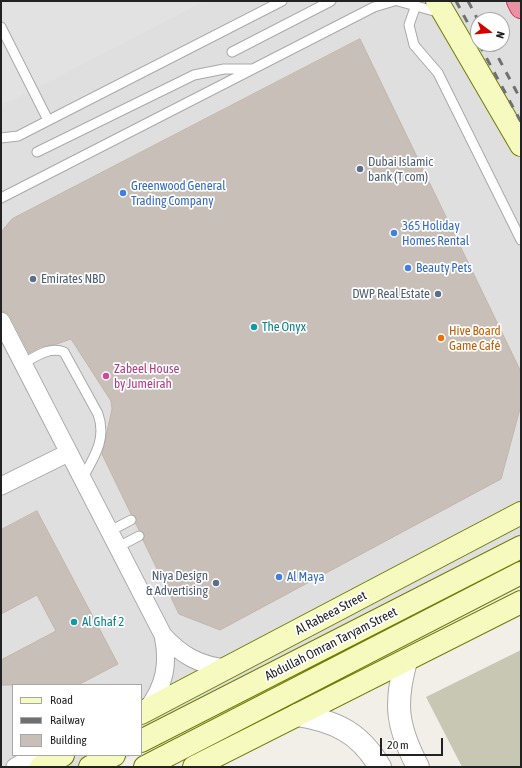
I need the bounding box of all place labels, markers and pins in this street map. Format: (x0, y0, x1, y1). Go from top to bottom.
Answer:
place label: Dubai Islamic bank (T com) (368, 154, 433, 185)
marker: Dubai Islamic bank (T com) (355, 164, 365, 174)
place label: Greenwood General Trading Company (131, 178, 226, 209)
marker: Greenwood General Trading Company (118, 188, 128, 198)
place label: 365 Holiday Homes Rental (402, 218, 469, 249)
marker: 365 Holiday Homes Rental (389, 228, 399, 238)
place label: Beauty Pets (416, 260, 472, 276)
marker: Beauty Pets (403, 263, 413, 273)
place label: Emirates NBD (41, 271, 106, 287)
marker: Emirates NBD (28, 274, 38, 284)
place label: DWP Real Estate (352, 286, 430, 302)
marker: DWP Real Estate (433, 289, 443, 299)
place label: The Onyx (262, 319, 306, 335)
marker: The Onyx (249, 322, 259, 332)
place label: Hive Board Game Café (449, 323, 501, 354)
marker: Hive Board Game Café (436, 333, 446, 343)
place label: Zabeel House by Jumeirah (114, 361, 179, 392)
marker: Zabeel House by Jumeirah (101, 371, 111, 381)
place label: Niya Design & Advertising (146, 568, 208, 599)
place label: Al Maya (287, 569, 325, 585)
marker: Al Maya (274, 572, 284, 582)
marker: Niya Design & Advertising (211, 578, 221, 588)
place label: Al Ghaf 2 (82, 614, 124, 630)
marker: Al Ghaf 2 (69, 617, 79, 627)

